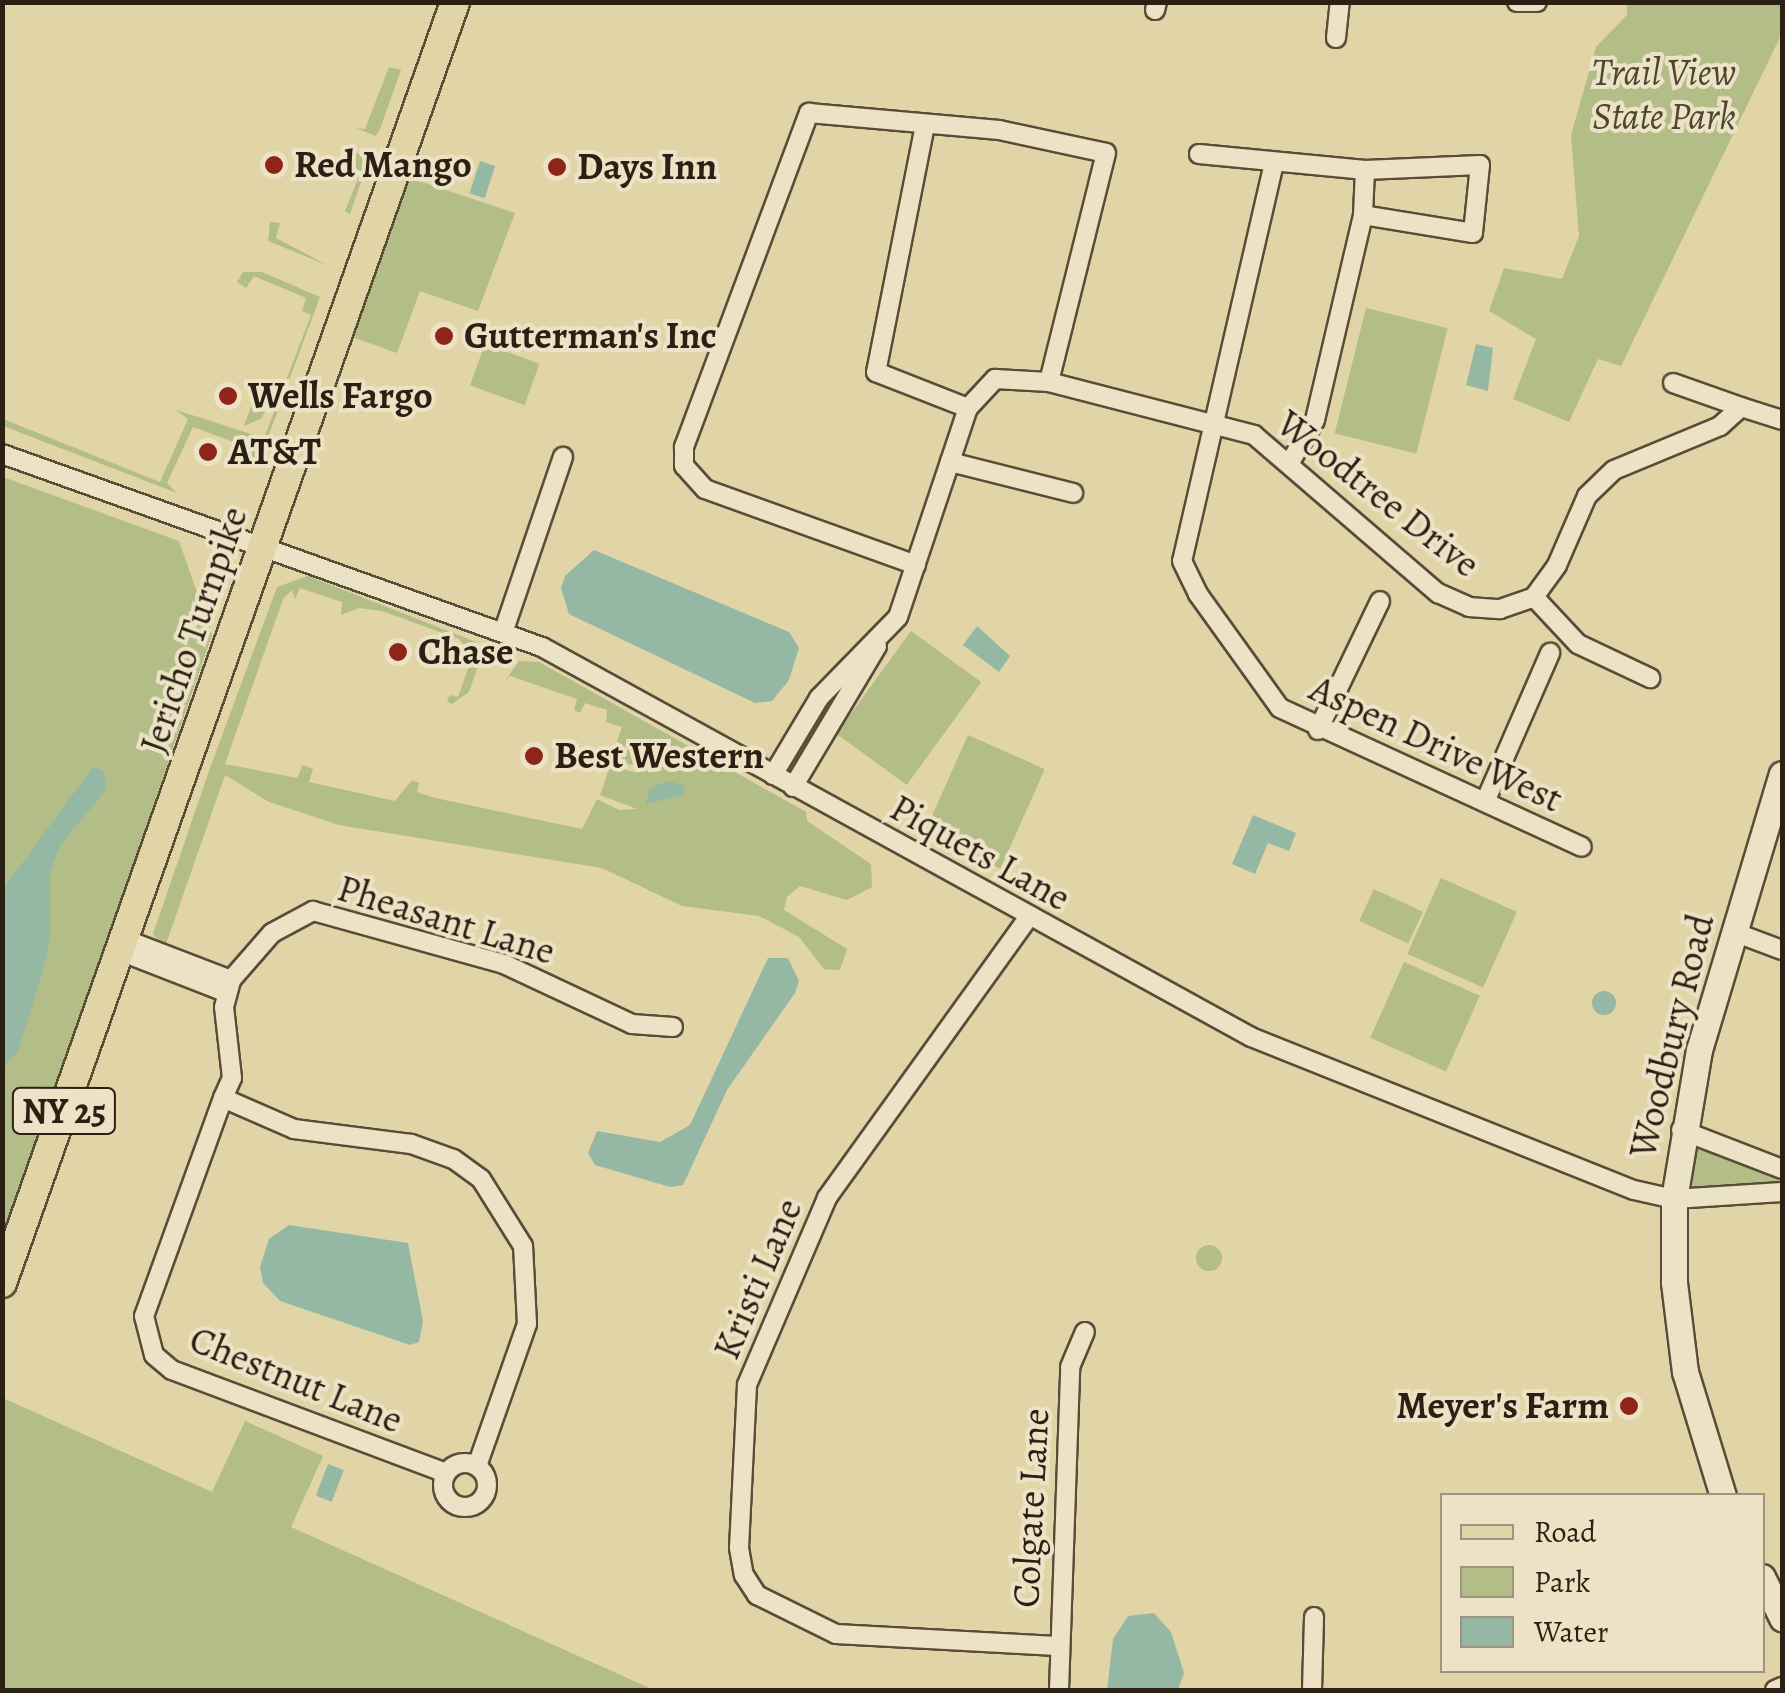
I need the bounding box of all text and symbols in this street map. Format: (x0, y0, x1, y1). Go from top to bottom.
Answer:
park label: Trail View State Park (1592, 50, 1736, 140)
place label: Red Mango (294, 142, 472, 188)
place label: Days Inn (577, 144, 717, 190)
marker: Red Mango (263, 154, 285, 176)
marker: Days Inn (546, 156, 568, 178)
place label: Gutterman's Inc (464, 313, 717, 359)
marker: Gutterman's Inc (433, 325, 455, 347)
place label: Wells Fargo (248, 373, 433, 419)
marker: Wells Fargo (217, 385, 239, 407)
street label: Woodtree Drive (1268, 401, 1488, 587)
place label: AT&T (228, 429, 321, 475)
marker: AT&T (197, 441, 219, 463)
street label: Jericho Turnpike (131, 501, 257, 759)
place label: Chase (418, 629, 514, 675)
marker: Chase (387, 641, 409, 663)
street label: Aspen Drive West (1303, 666, 1569, 822)
place label: Best Western (554, 733, 764, 779)
marker: Best Western (523, 745, 545, 767)
street label: Piquets Lane (882, 785, 1078, 921)
street label: Pheasant Lane (332, 865, 560, 975)
street label: Woodbury Road (1620, 909, 1724, 1163)
road number: NY 25 (12, 1081, 116, 1141)
street label: Kristi Lane (704, 1192, 812, 1366)
street label: Chestnut Lane (183, 1317, 409, 1443)
place label: Meyer's Farm (1396, 1383, 1609, 1429)
marker: Meyer's Farm (1618, 1395, 1640, 1417)
street label: Colgate Lane (1003, 1407, 1059, 1609)
legend (1440, 1493, 1765, 1673)
text: Road (1534, 1512, 1596, 1552)
text: Park (1534, 1562, 1590, 1602)
text: Water (1534, 1612, 1608, 1652)

